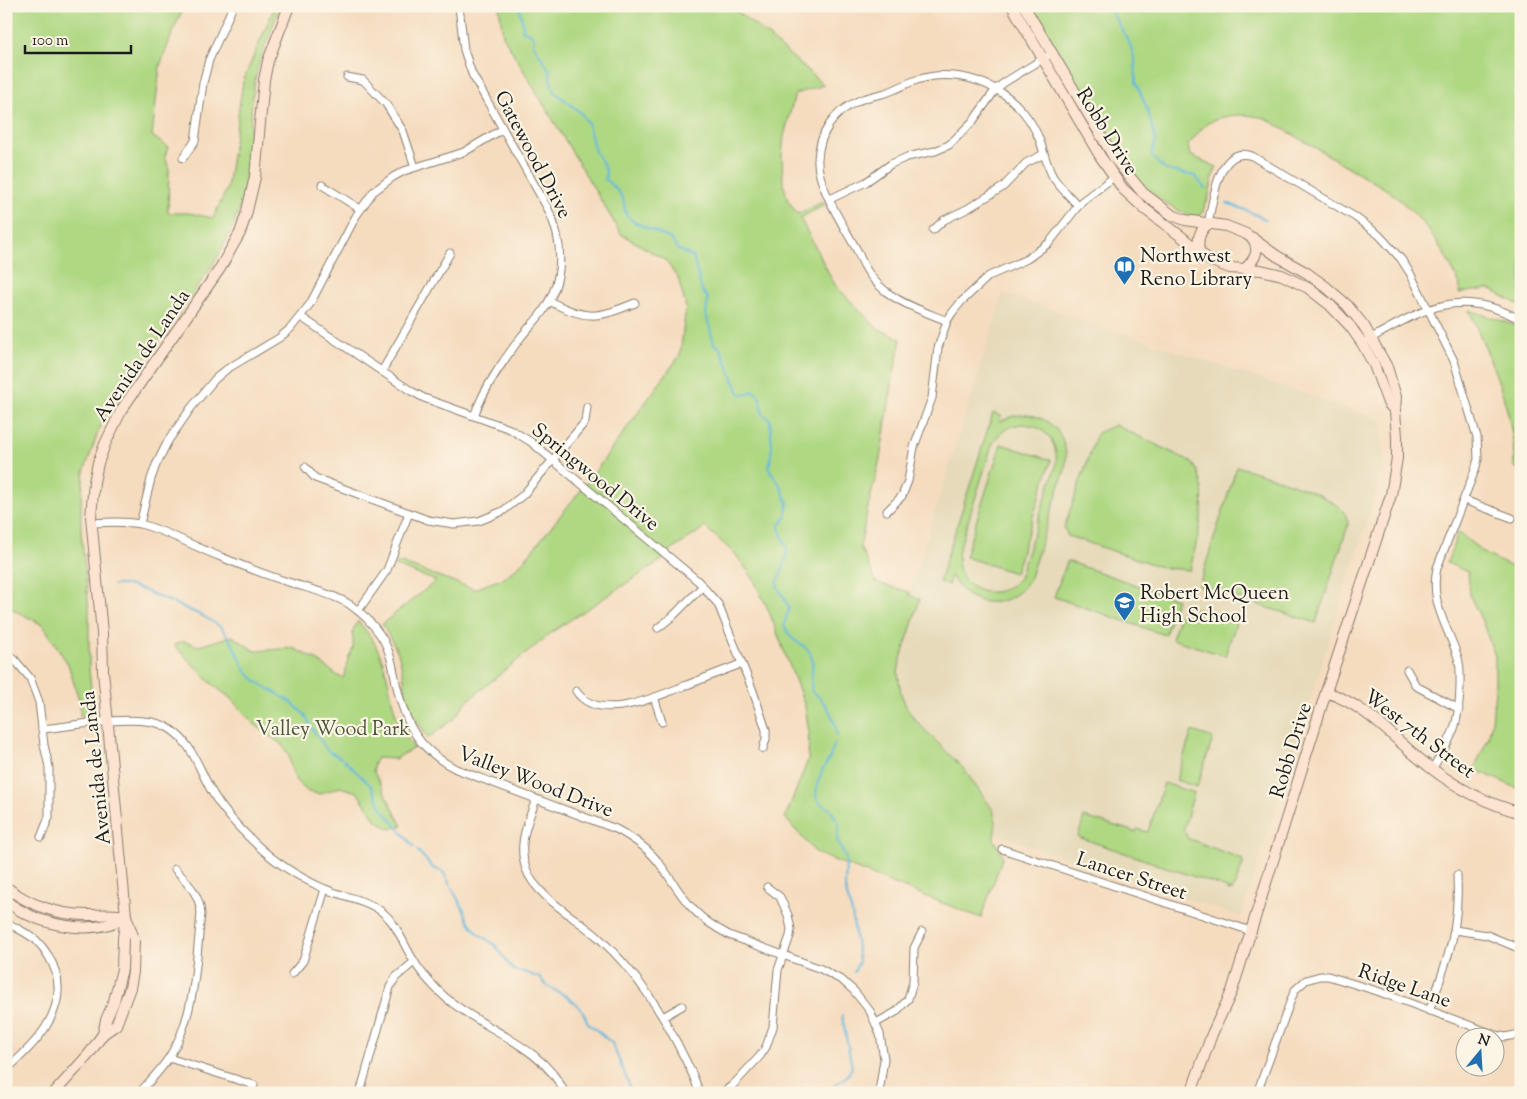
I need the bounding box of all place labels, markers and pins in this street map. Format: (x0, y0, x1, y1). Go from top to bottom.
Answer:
place label: Northwest Reno Library (1140, 243, 1252, 295)
library icon: Northwest Reno Library (1112, 254, 1136, 285)
place label: Robert McQueen High School (1140, 580, 1289, 632)
school or university icon: Robert McQueen High School (1112, 591, 1136, 622)

